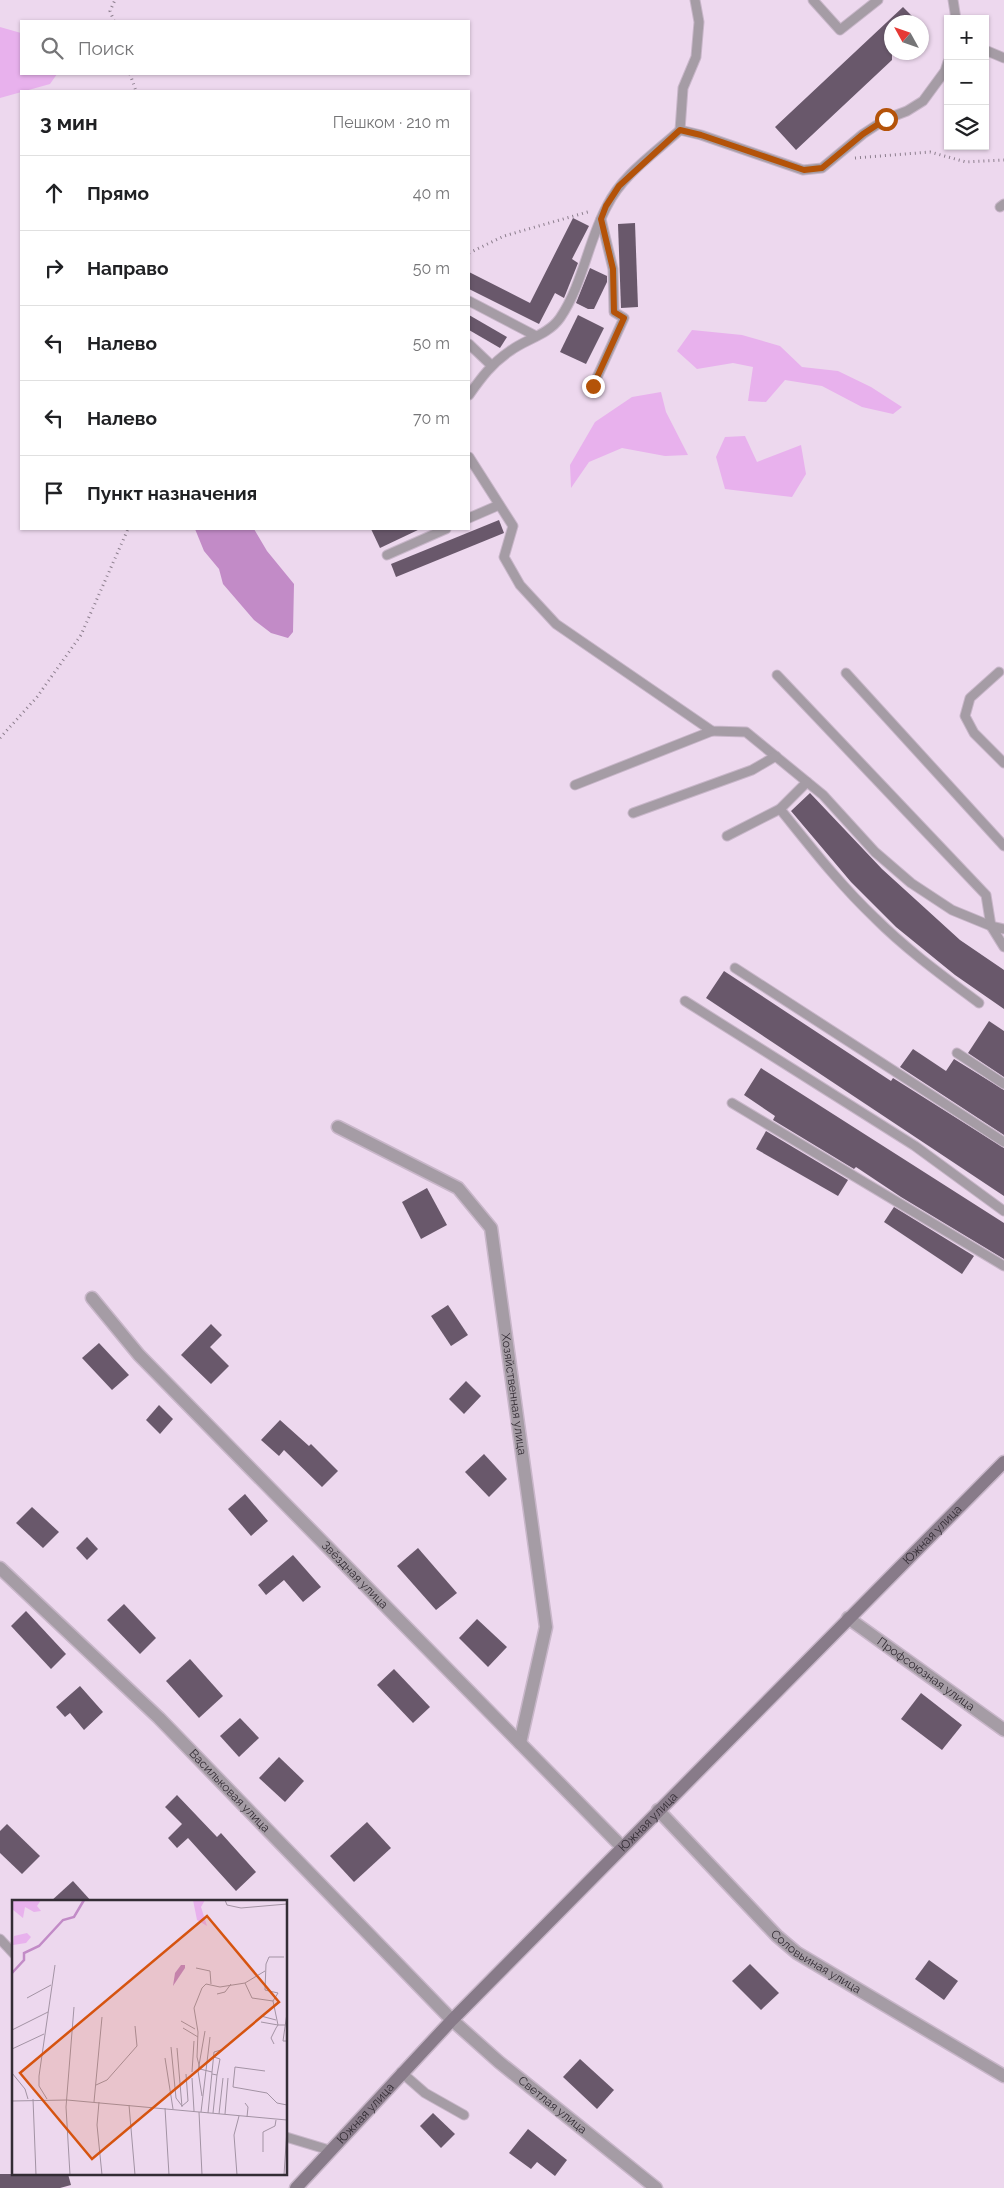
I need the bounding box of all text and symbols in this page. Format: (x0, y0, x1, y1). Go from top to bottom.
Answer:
north arrow (884, 15, 929, 60)
map controls (944, 15, 989, 150)
button: + (944, 15, 989, 60)
search box (20, 20, 470, 75)
icon: search (38, 34, 66, 62)
text: Поиск (78, 37, 134, 59)
button: − (944, 60, 989, 105)
button: layers (944, 105, 989, 150)
route start (875, 108, 898, 131)
text: 3 мин (40, 110, 98, 135)
text: Пешком · 210 m (333, 113, 450, 132)
icon: ahead (40, 179, 68, 207)
text: Прямо (87, 182, 149, 204)
text: 40 m (413, 184, 450, 203)
icon: right (40, 254, 68, 282)
text: Направо (87, 257, 168, 279)
text: 50 m (413, 259, 450, 278)
icon: left (40, 329, 68, 357)
text: Налево (87, 332, 157, 354)
text: 50 m (413, 334, 450, 353)
route end (582, 375, 605, 398)
icon: left (40, 404, 68, 432)
text: Налево (87, 407, 157, 429)
text: 70 m (413, 409, 450, 428)
icon: arrive (40, 479, 68, 507)
text: Пункт назначения (87, 482, 257, 504)
street label: Хозяйственная улица (499, 1332, 529, 1456)
street label: Южная улица (900, 1502, 964, 1567)
street label: Звёздная улица (319, 1538, 391, 1612)
street label: Профсоюзная улица (875, 1634, 977, 1714)
street label: Васильковая улица (186, 1746, 273, 1835)
street label: Южная улица (616, 1789, 680, 1854)
inset map (12, 1900, 288, 2176)
street label: Соловьиная улица (768, 1927, 863, 1996)
street label: Светлая улица (515, 2073, 590, 2137)
street label: Южная улица (334, 2080, 397, 2146)

